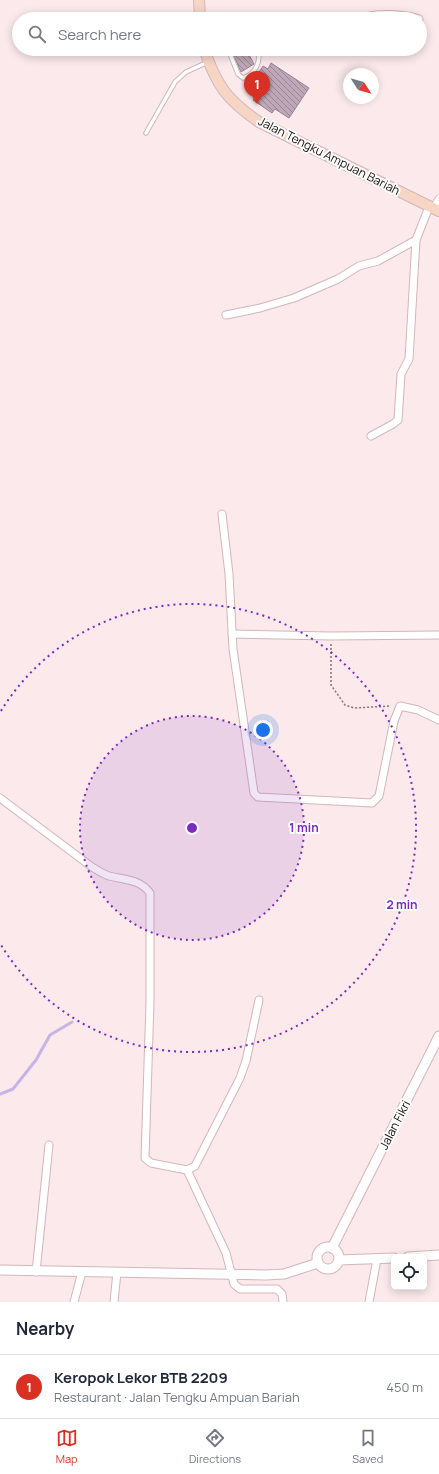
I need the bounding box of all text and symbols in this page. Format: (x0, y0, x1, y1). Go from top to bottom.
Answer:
search box (12, 12, 427, 56)
icon: search (26, 23, 48, 45)
text: Search here (58, 24, 141, 45)
north arrow (343, 68, 379, 104)
pin: 1 (244, 71, 270, 104)
street label: Jalan Tengku Ampuan Bariah (255, 112, 403, 199)
your location (253, 720, 273, 740)
text: 1 min (289, 819, 319, 836)
centre of rings (185, 821, 199, 835)
text: 2 min (386, 896, 418, 913)
street label: Jalan Fikri (375, 1097, 414, 1152)
map controls (391, 1254, 427, 1290)
button: locate (391, 1254, 427, 1290)
text: Nearby (16, 1317, 74, 1340)
text: Keropok Lekor BTB 2209 (54, 1367, 228, 1388)
text: 1 (26, 1378, 32, 1396)
text: 450 m (386, 1378, 423, 1396)
text: Restaurant · Jalan Tengku Ampuan Bariah (54, 1388, 300, 1406)
tab: Map (56, 1427, 78, 1466)
tab: Directions (189, 1427, 241, 1466)
tab: Saved (352, 1427, 383, 1466)

